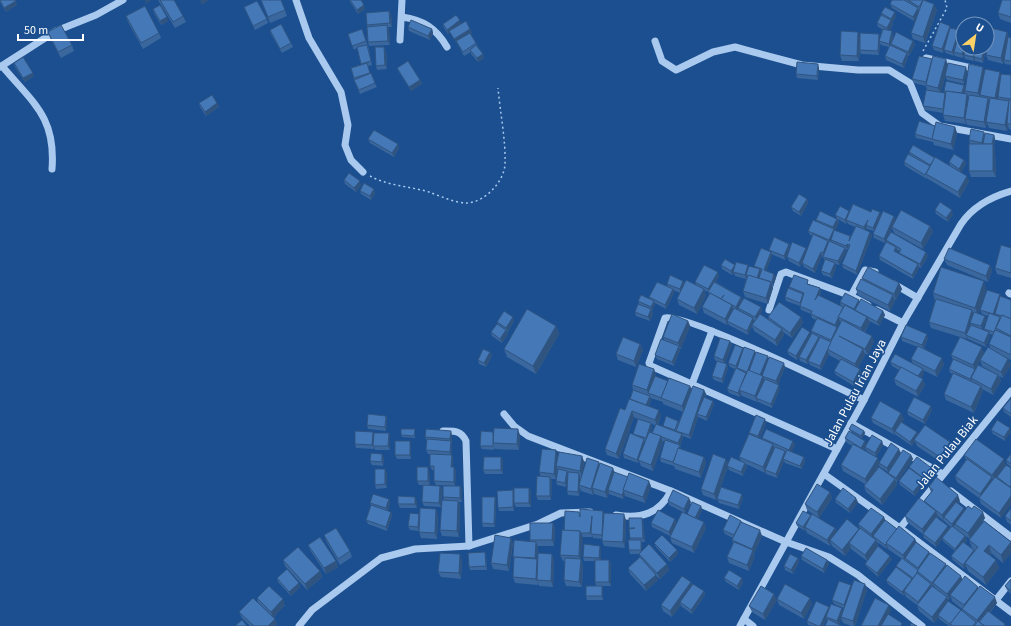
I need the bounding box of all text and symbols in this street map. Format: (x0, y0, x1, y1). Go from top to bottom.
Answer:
scale bar (18, 16, 83, 42)
north arrow (955, 16, 995, 56)
text: U (973, 19, 987, 36)
text: 50 m (24, 22, 48, 39)
street label: Jalan Pulau Irian Jaya (819, 336, 891, 449)
street label: Jalan Pulau Biak (911, 411, 982, 493)

